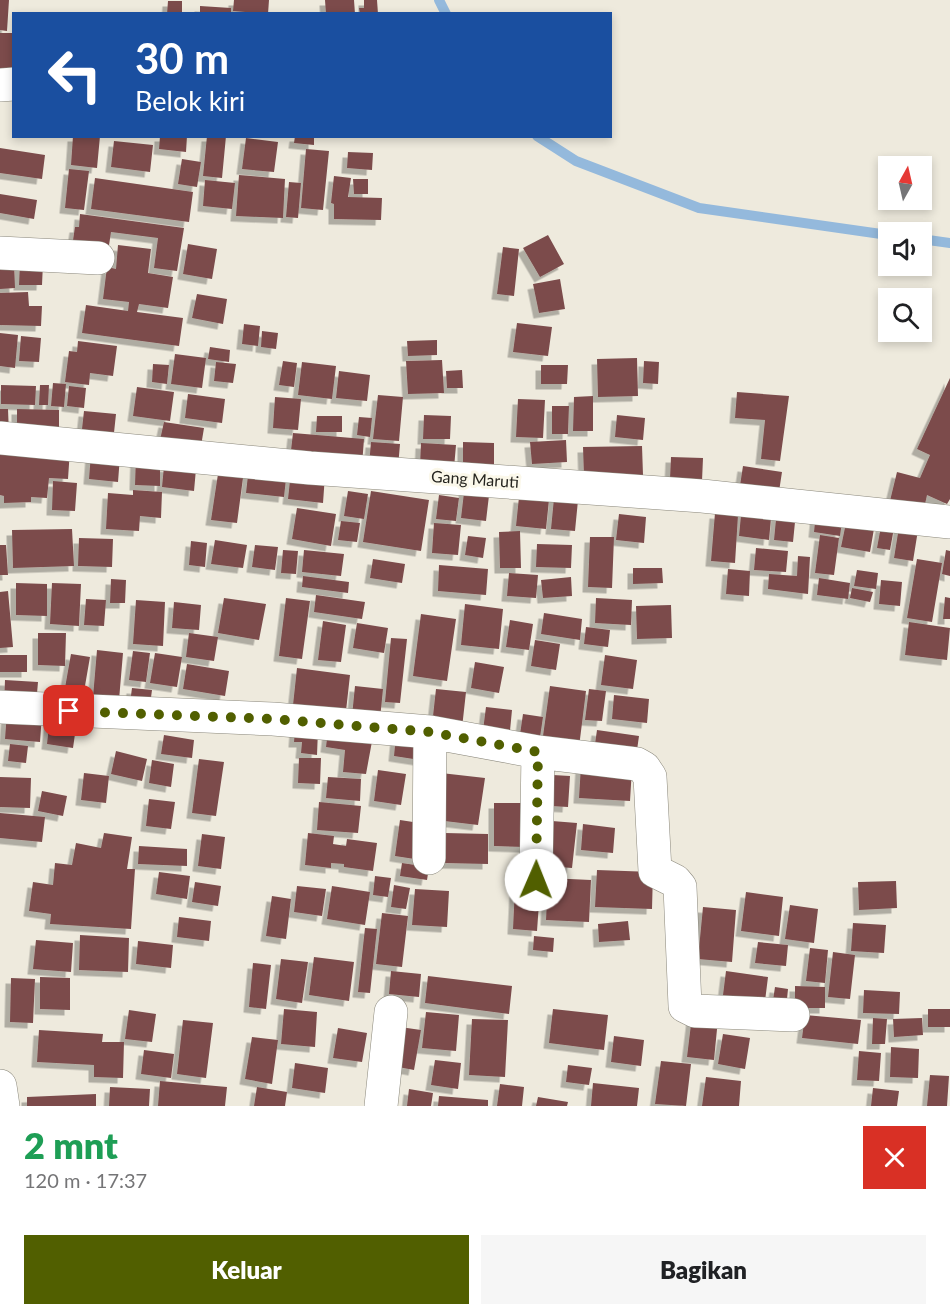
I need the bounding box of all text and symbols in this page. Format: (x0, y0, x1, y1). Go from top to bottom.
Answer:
text: 30 m (135, 33, 229, 83)
icon: left (36, 36, 114, 114)
text: Belok kiri (135, 84, 245, 117)
north arrow (878, 156, 932, 210)
map controls (878, 156, 932, 342)
button: sound (878, 222, 932, 276)
button: search (878, 288, 932, 342)
street label: Gang Maruti (430, 466, 520, 491)
pin (43, 685, 94, 736)
icon: arrive (52, 694, 85, 727)
position arrow (504, 848, 568, 912)
text: 2 mnt (24, 1123, 118, 1167)
button: close (863, 1126, 926, 1189)
text: 120 m · 17:37 (24, 1168, 147, 1192)
button: Keluar (24, 1235, 469, 1304)
button: Bagikan (481, 1235, 926, 1304)

